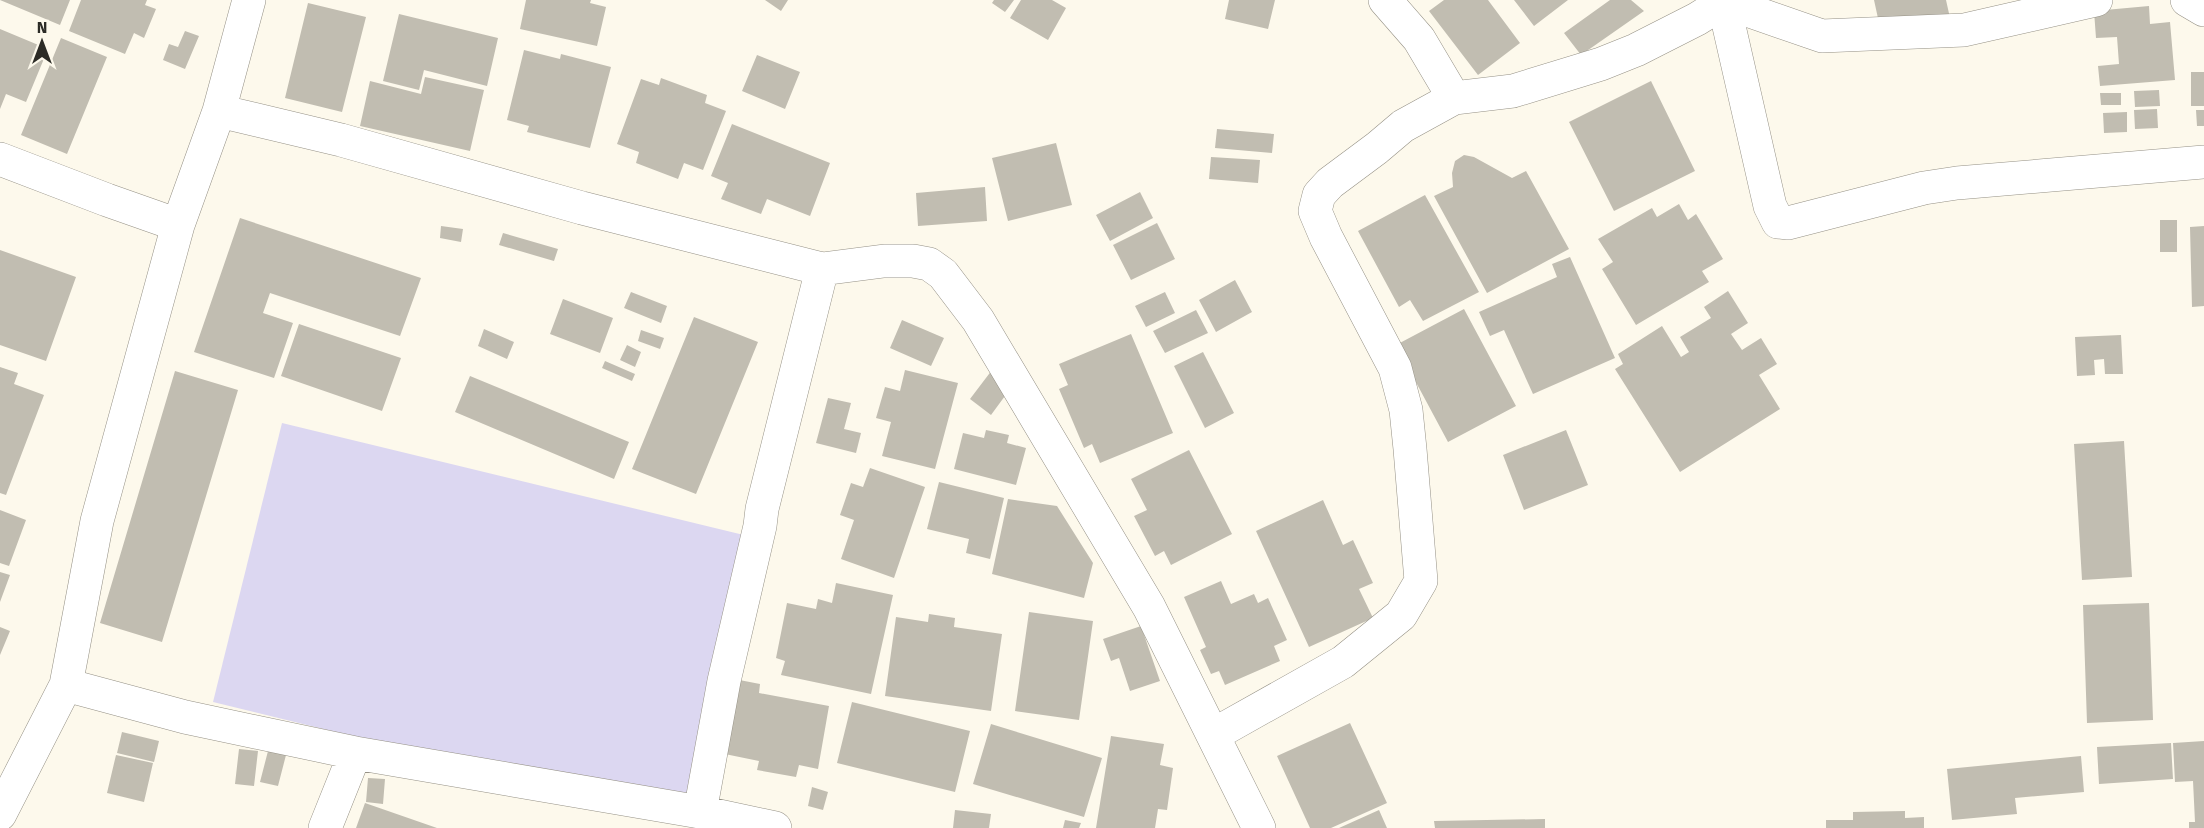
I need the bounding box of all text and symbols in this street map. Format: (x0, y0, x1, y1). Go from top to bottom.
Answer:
north arrow (12, 12, 72, 72)
text: N (37, 18, 47, 37)

